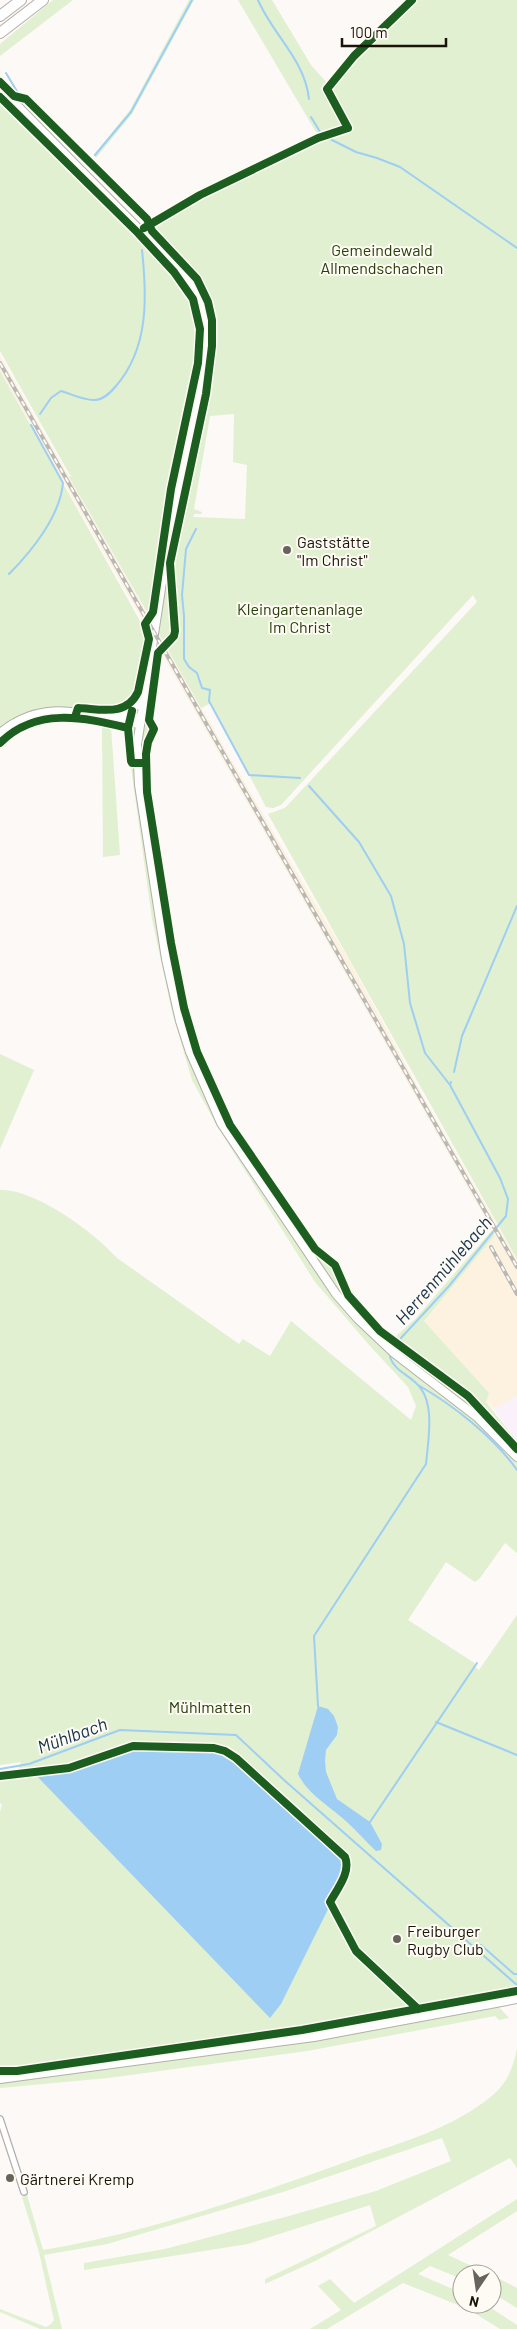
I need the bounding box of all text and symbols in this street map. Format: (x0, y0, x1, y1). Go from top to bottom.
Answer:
scale bar (342, 15, 446, 47)
text: 100 m (350, 23, 388, 41)
park label: Gemeindewald Allmendschachen (321, 240, 443, 277)
place label: Gaststätte "Im Christ" (297, 532, 370, 569)
marker: Gaststätte "Im Christ" (281, 544, 293, 556)
park label: Kleingartenanlage Im Christ (237, 599, 363, 636)
water label: Herrenmühlebach (390, 1211, 496, 1329)
park label: Mühlmatten (169, 1697, 251, 1716)
water label: Mühlbach (34, 1712, 110, 1758)
place label: Freiburger Rugby Club (407, 1921, 484, 1958)
marker: Freiburger Rugby Club (391, 1933, 403, 1945)
place label: Gärtnerei Kremp (20, 2169, 134, 2188)
marker: Gärtnerei Kremp (4, 2172, 16, 2184)
north arrow (452, 2264, 502, 2314)
text: N (468, 2293, 480, 2311)

